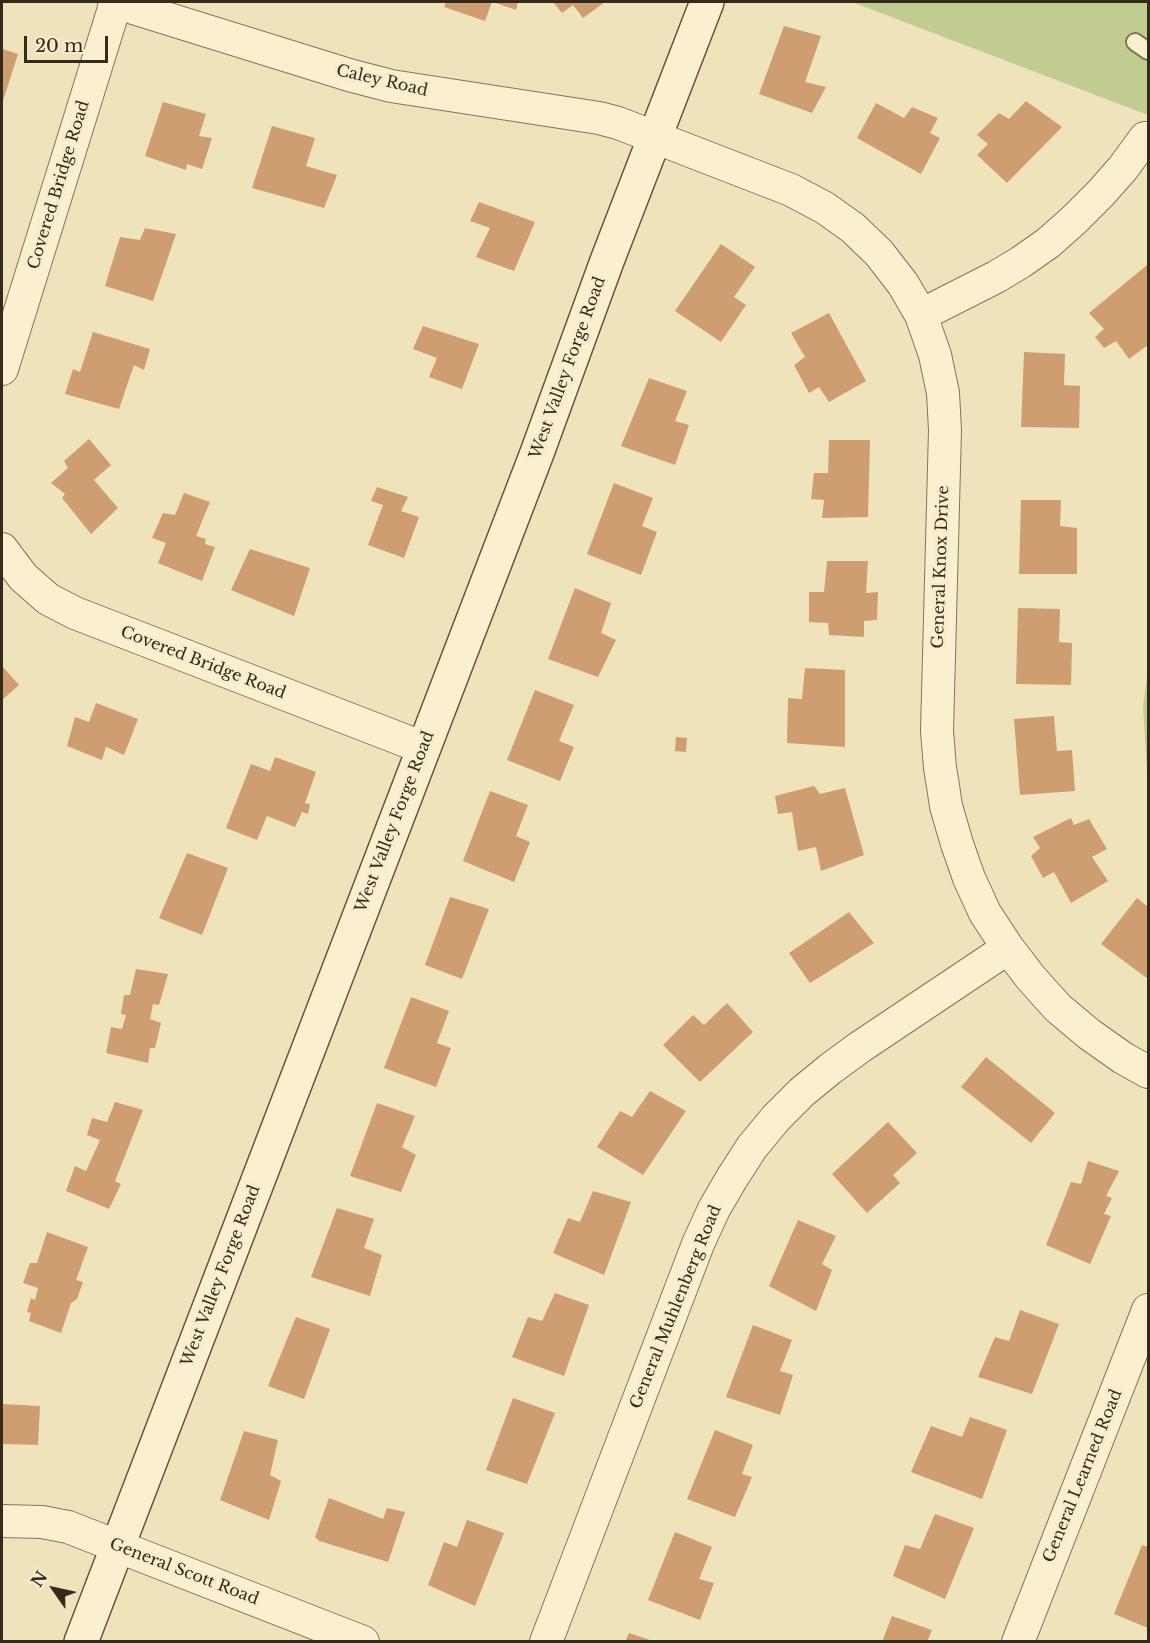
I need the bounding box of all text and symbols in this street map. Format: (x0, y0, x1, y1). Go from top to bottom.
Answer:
scale bar (27, 24, 111, 62)
text: 20 m (35, 35, 83, 57)
street label: Caley Road (334, 61, 430, 101)
street label: Covered Bridge Road (24, 98, 94, 272)
street label: West Valley Forge Road (526, 274, 610, 462)
street label: General Knox Drive (929, 485, 953, 649)
street label: Covered Bridge Road (118, 623, 288, 703)
street label: West Valley Forge Road (352, 729, 438, 915)
street label: West Valley Forge Road (178, 1183, 264, 1369)
street label: General Muhlenberg Road (626, 1202, 726, 1412)
street label: General Learned Road (1039, 1387, 1127, 1565)
street label: General Scott Road (107, 1535, 261, 1609)
north arrow (24, 1559, 84, 1619)
text: N (27, 1567, 52, 1591)

